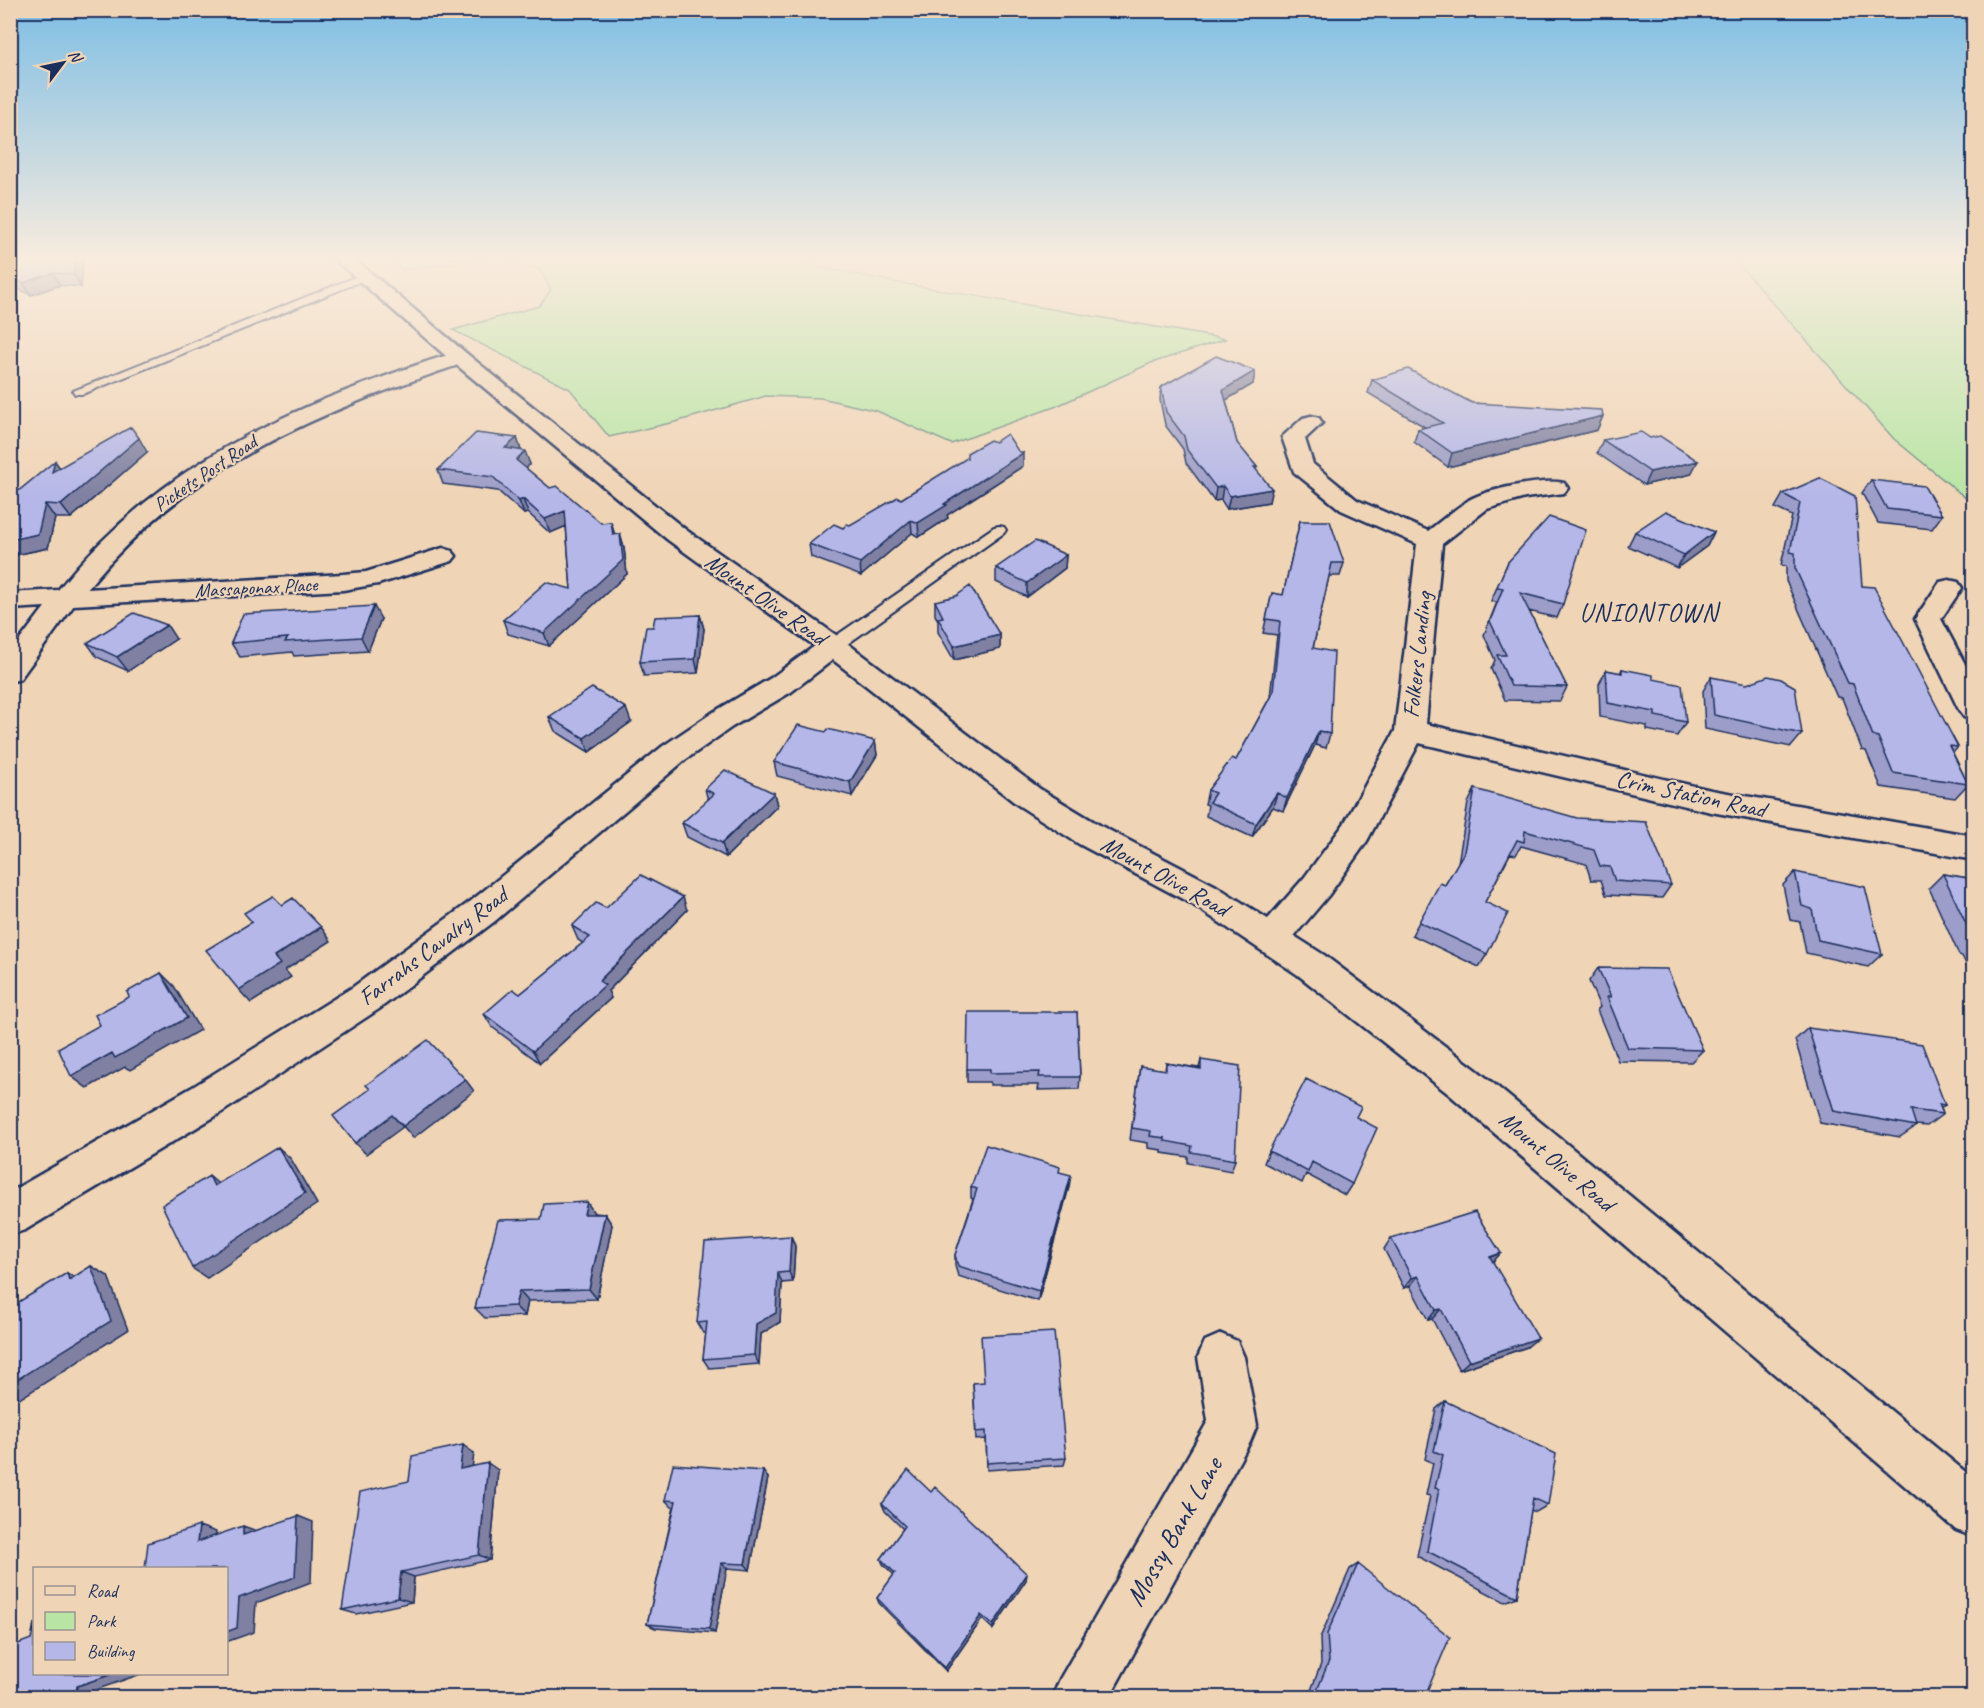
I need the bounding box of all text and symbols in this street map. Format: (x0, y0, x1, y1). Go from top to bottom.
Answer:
north arrow (33, 33, 93, 93)
text: N (64, 46, 88, 68)
street label: Pickets Post Road (149, 428, 264, 517)
street label: Mount Olive Road (699, 546, 836, 654)
street label: Massaponax Place (194, 572, 320, 603)
street label: Folkers Landing (1395, 588, 1439, 719)
district label: UNIONTOWN (1579, 596, 1722, 629)
street label: Crim Station Road (1613, 764, 1772, 825)
street label: Mount Olive Road (1096, 829, 1237, 925)
street label: Farrahs Cavalry Road (352, 878, 516, 1012)
street label: Mount Olive Road (1493, 1104, 1624, 1220)
street label: Mossy Bank Lane (1117, 1449, 1231, 1612)
legend (33, 1567, 228, 1675)
text: Road (87, 1580, 120, 1602)
text: Park (87, 1610, 117, 1632)
text: Building (87, 1640, 136, 1662)

